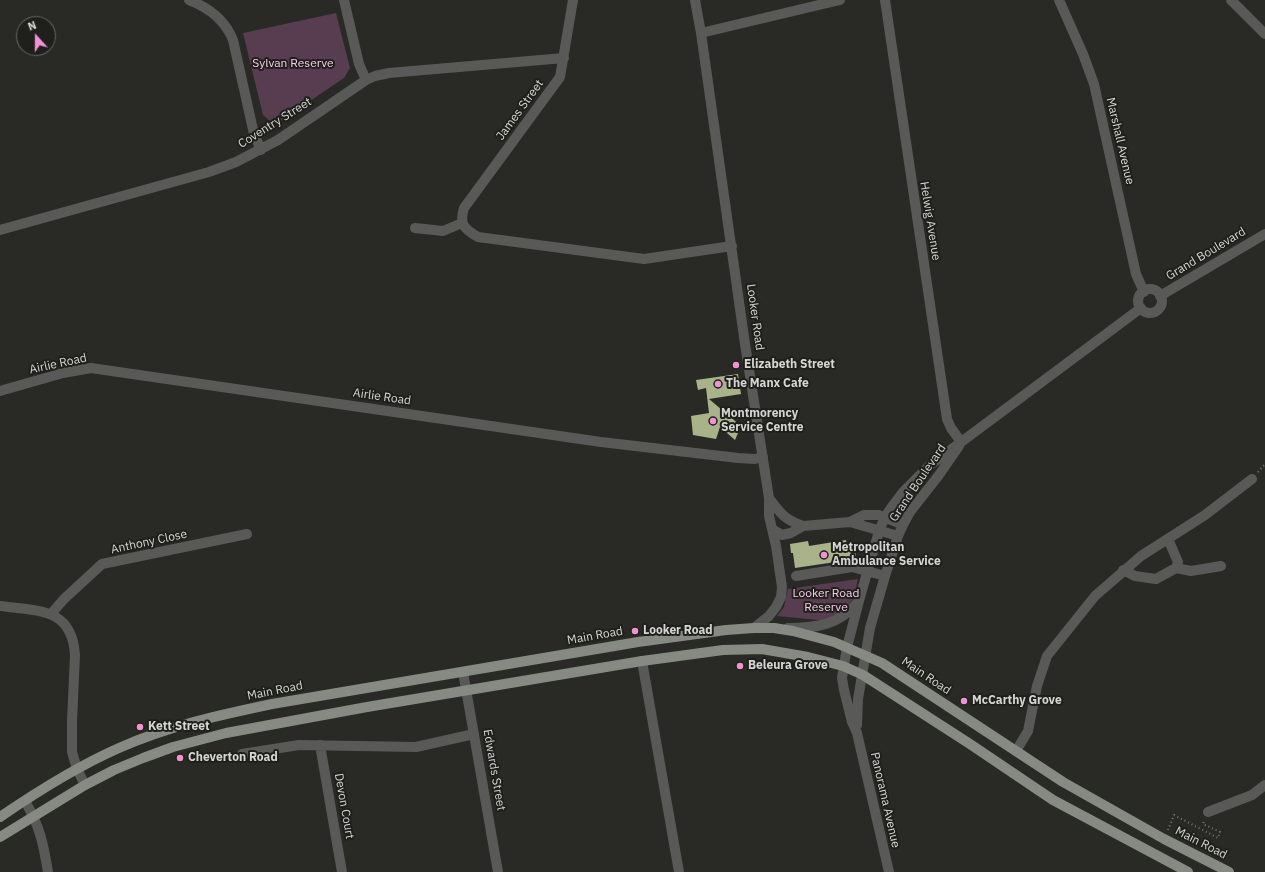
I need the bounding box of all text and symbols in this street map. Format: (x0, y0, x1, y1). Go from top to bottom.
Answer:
north arrow (16, 16, 56, 56)
text: N (26, 18, 38, 34)
park label: Sylvan Reserve (252, 57, 334, 71)
street label: James Street (493, 77, 547, 143)
street label: Coventry Street (236, 95, 314, 151)
street label: Marshall Avenue (1103, 96, 1137, 186)
street label: Helwig Avenue (917, 181, 943, 261)
street label: Grand Boulevard (1164, 225, 1248, 283)
street label: Looker Road (743, 283, 767, 351)
street label: Airlie Road (28, 351, 88, 377)
place label: Elizabeth Street (744, 358, 835, 372)
marker: Elizabeth Street (731, 360, 741, 370)
place label: The Manx Cafe (726, 377, 809, 391)
marker: The Manx Cafe (713, 379, 723, 389)
street label: Airlie Road (352, 386, 412, 408)
place label: Montmorency Service Centre (721, 407, 804, 435)
marker: Montmorency Service Centre (708, 416, 718, 426)
street label: Grand Boulevard (887, 442, 949, 524)
street label: Anthony Close (110, 527, 188, 557)
place label: Metropolitan Ambulance Service (832, 541, 941, 569)
marker: Metropolitan Ambulance Service (819, 550, 829, 560)
park label: Looker Road Reserve (793, 587, 859, 615)
street label: Main Road (566, 624, 624, 648)
place label: Looker Road (643, 624, 713, 638)
marker: Looker Road (630, 626, 640, 636)
street label: Main Road (899, 654, 953, 698)
place label: Beleura Grove (748, 659, 828, 673)
marker: Beleura Grove (735, 661, 745, 671)
street label: Main Road (246, 679, 304, 703)
place label: McCarthy Grove (972, 694, 1062, 708)
marker: McCarthy Grove (959, 696, 969, 706)
place label: Kett Street (148, 720, 210, 734)
marker: Kett Street (135, 722, 145, 732)
street label: Edwards Street (480, 728, 508, 812)
place label: Cheverton Road (188, 751, 278, 765)
street label: Panorama Avenue (867, 751, 903, 849)
marker: Cheverton Road (175, 753, 185, 763)
street label: Devon Court (331, 772, 357, 840)
street label: Main Road (1173, 824, 1229, 862)

